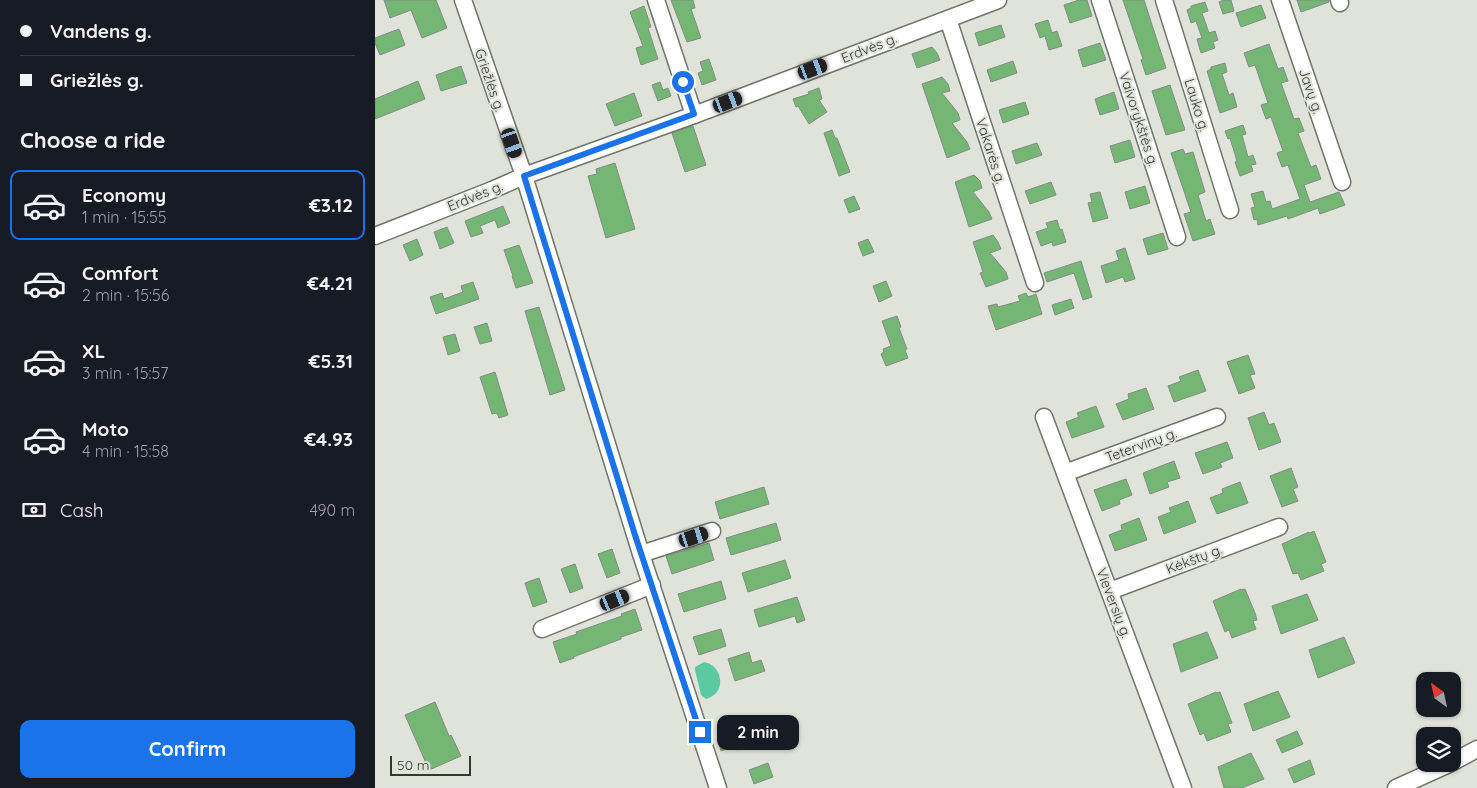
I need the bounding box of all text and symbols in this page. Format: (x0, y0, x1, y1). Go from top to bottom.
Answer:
text: Vandens g. (50, 19, 152, 43)
street label: Erdvės g. (839, 29, 899, 67)
street label: Griežlės g. (471, 46, 509, 114)
car (796, 57, 829, 81)
street label: Javų g. (1295, 66, 1327, 116)
text: Griežlės g. (50, 68, 144, 92)
street label: Vaivorykštės g. (1115, 70, 1163, 168)
route start (672, 71, 694, 93)
street label: Lauko g. (1180, 76, 1214, 134)
car (711, 90, 744, 114)
street label: Vakarės g. (972, 116, 1010, 186)
text: Choose a ride (20, 126, 165, 154)
car (500, 126, 523, 160)
street label: Erdvės g. (445, 177, 505, 215)
icon: car (22, 183, 67, 228)
text: Economy (82, 183, 166, 207)
text: €3.12 (309, 193, 353, 217)
text: 1 min · 15:55 (82, 207, 166, 227)
icon: car (22, 261, 67, 306)
text: Comfort (82, 261, 159, 285)
text: €4.21 (307, 271, 353, 295)
text: 2 min · 15:56 (82, 285, 169, 305)
icon: car (22, 339, 67, 384)
text: XL (82, 339, 105, 363)
text: €5.31 (309, 349, 353, 373)
text: 3 min · 15:57 (82, 363, 168, 383)
icon: car (22, 417, 67, 462)
text: Moto (82, 417, 129, 441)
street label: Tetervinų g. (1103, 424, 1179, 466)
text: €4.93 (304, 427, 353, 451)
text: 4 min · 15:58 (82, 441, 169, 461)
icon: cash (20, 496, 48, 524)
text: Cash (60, 498, 104, 522)
text: 490 m (309, 500, 355, 520)
car (677, 525, 710, 549)
street label: Kėkštų g. (1163, 540, 1225, 578)
street label: Vieversių g. (1092, 566, 1136, 640)
car (598, 587, 631, 613)
north arrow (1416, 672, 1461, 718)
map controls (1416, 672, 1461, 772)
callout: 2 min (717, 714, 800, 750)
button: Confirm (20, 720, 355, 778)
route end (689, 721, 711, 743)
text: 2 min (737, 722, 779, 742)
button: layers (1416, 727, 1461, 772)
scale bar (390, 753, 471, 776)
text: 50 m (397, 756, 430, 774)

